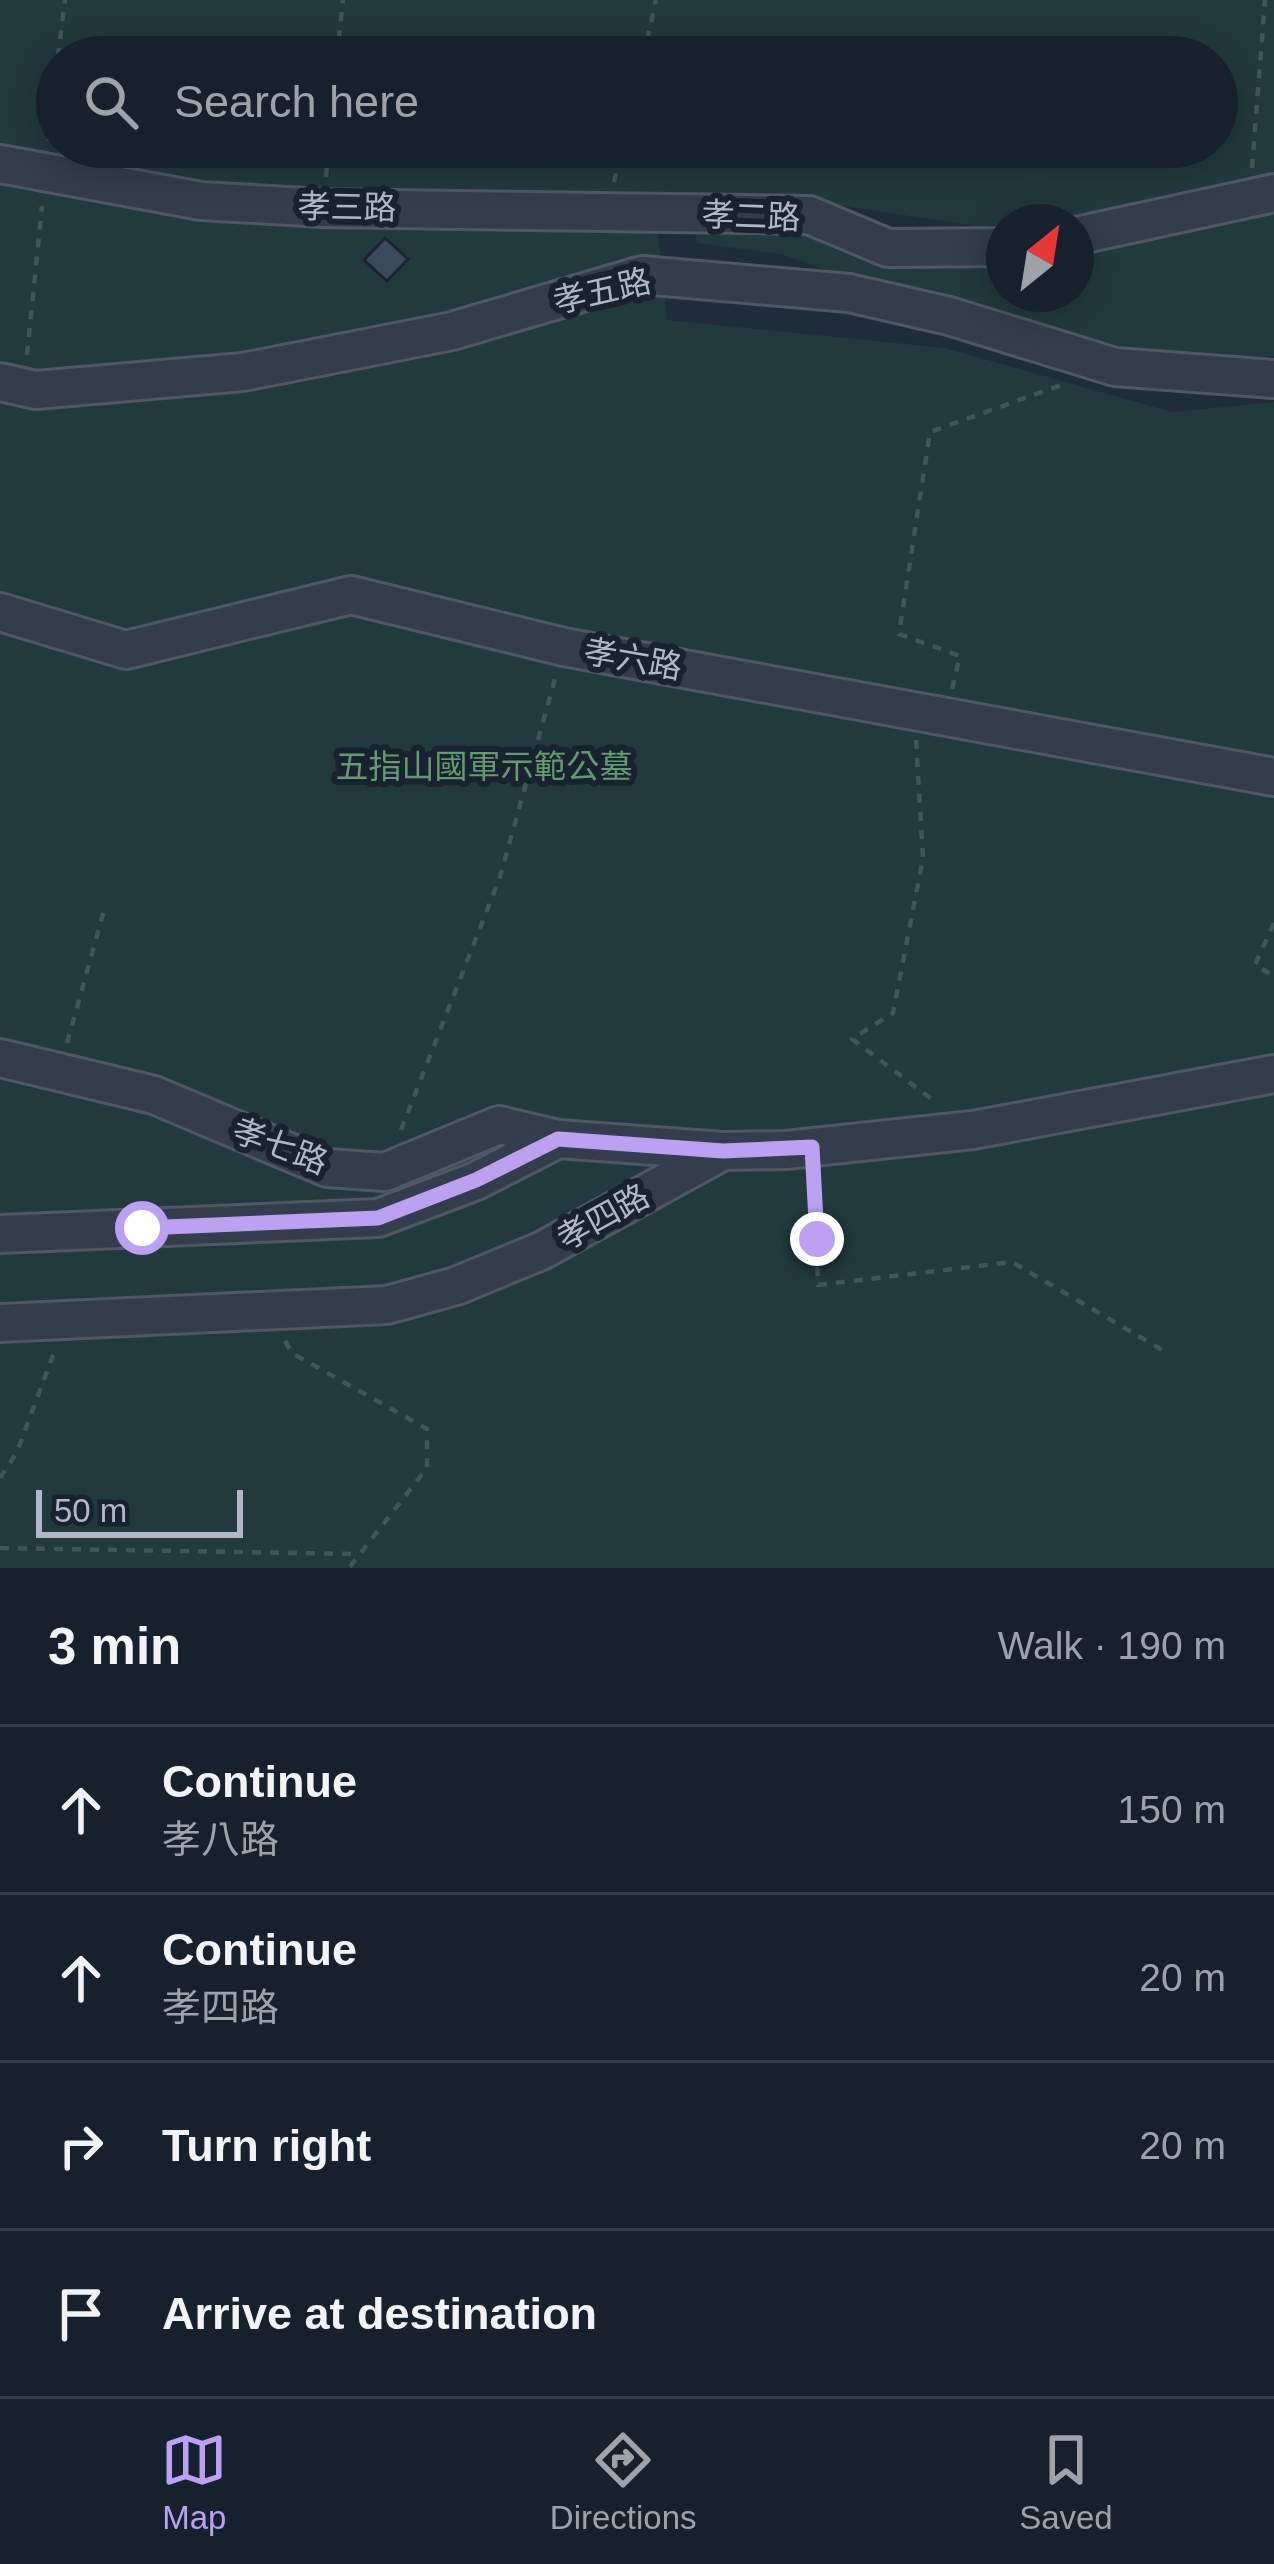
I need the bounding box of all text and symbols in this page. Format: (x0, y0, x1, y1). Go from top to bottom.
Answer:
search box (36, 36, 1238, 168)
icon: search (78, 69, 144, 135)
text: Search here (174, 76, 419, 127)
street label: 孝三路 (297, 188, 397, 226)
street label: 孝二路 (701, 196, 801, 236)
north arrow (986, 204, 1094, 312)
street label: 孝五路 (550, 262, 654, 320)
street label: 孝六路 (581, 632, 685, 686)
park label: 五指山國軍示範公墓 (336, 748, 633, 785)
street label: 孝七路 (227, 1111, 333, 1181)
street label: 孝四路 (551, 1177, 655, 1257)
route start (115, 1201, 169, 1255)
route end (790, 1212, 844, 1266)
scale bar (36, 1484, 243, 1537)
text: 50 m (54, 1492, 127, 1529)
text: 3 min (48, 1618, 181, 1675)
text: Walk · 190 m (998, 1624, 1226, 1667)
text: Continue (162, 1756, 357, 1807)
icon: ahead (48, 1777, 114, 1843)
text: 150 m (1118, 1788, 1226, 1831)
text: 孝八路 (162, 1818, 279, 1861)
text: Continue (162, 1924, 357, 1975)
icon: ahead (48, 1945, 114, 2011)
text: 20 m (1139, 1956, 1226, 1999)
text: 孝四路 (162, 1986, 279, 2029)
icon: right (48, 2113, 114, 2179)
text: Turn right (162, 2120, 371, 2171)
text: 20 m (1139, 2124, 1226, 2167)
icon: arrive (48, 2281, 114, 2347)
text: Arrive at destination (162, 2288, 597, 2339)
tab: Map (161, 2427, 227, 2537)
tab: Directions (550, 2427, 697, 2537)
tab: Saved (1019, 2427, 1113, 2537)

